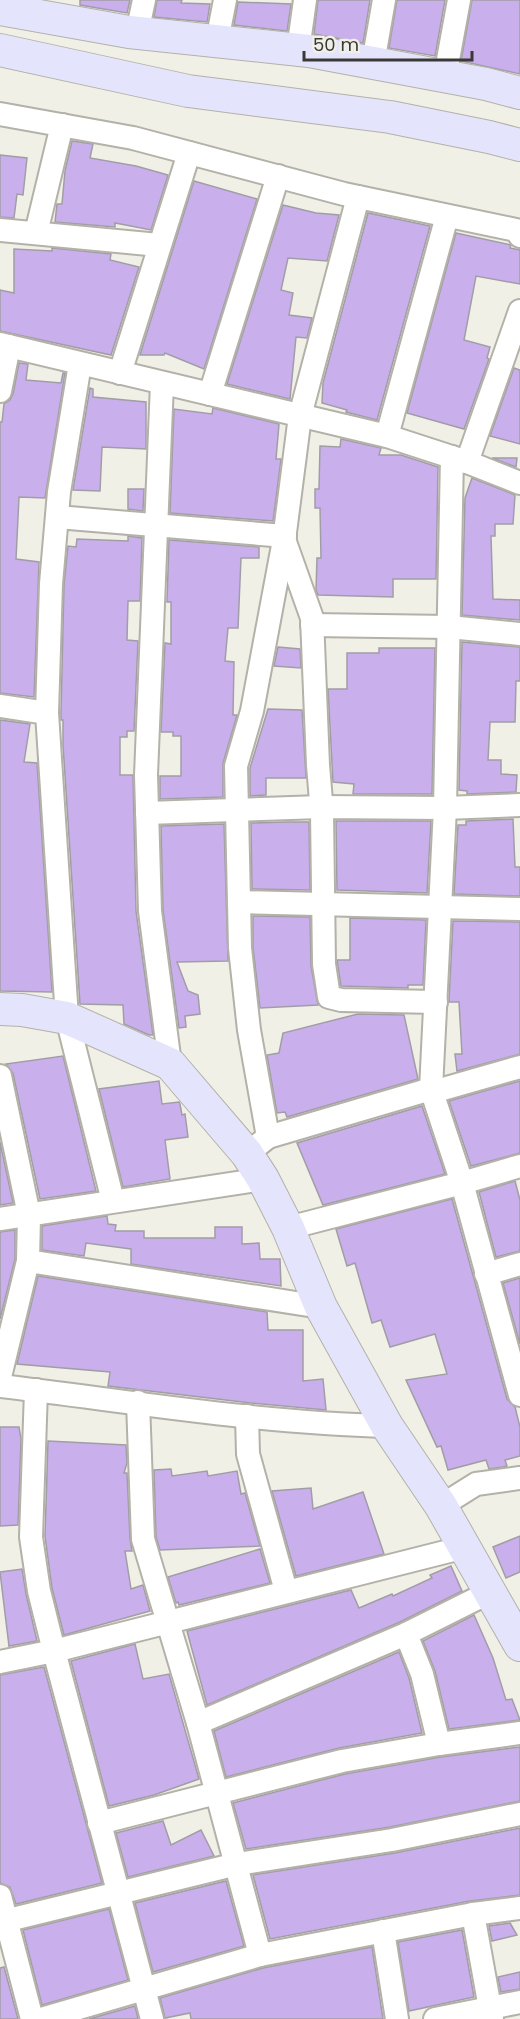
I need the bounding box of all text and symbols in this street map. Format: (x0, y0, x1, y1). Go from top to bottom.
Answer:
scale bar (304, 24, 472, 62)
text: 50 m (313, 32, 359, 57)

